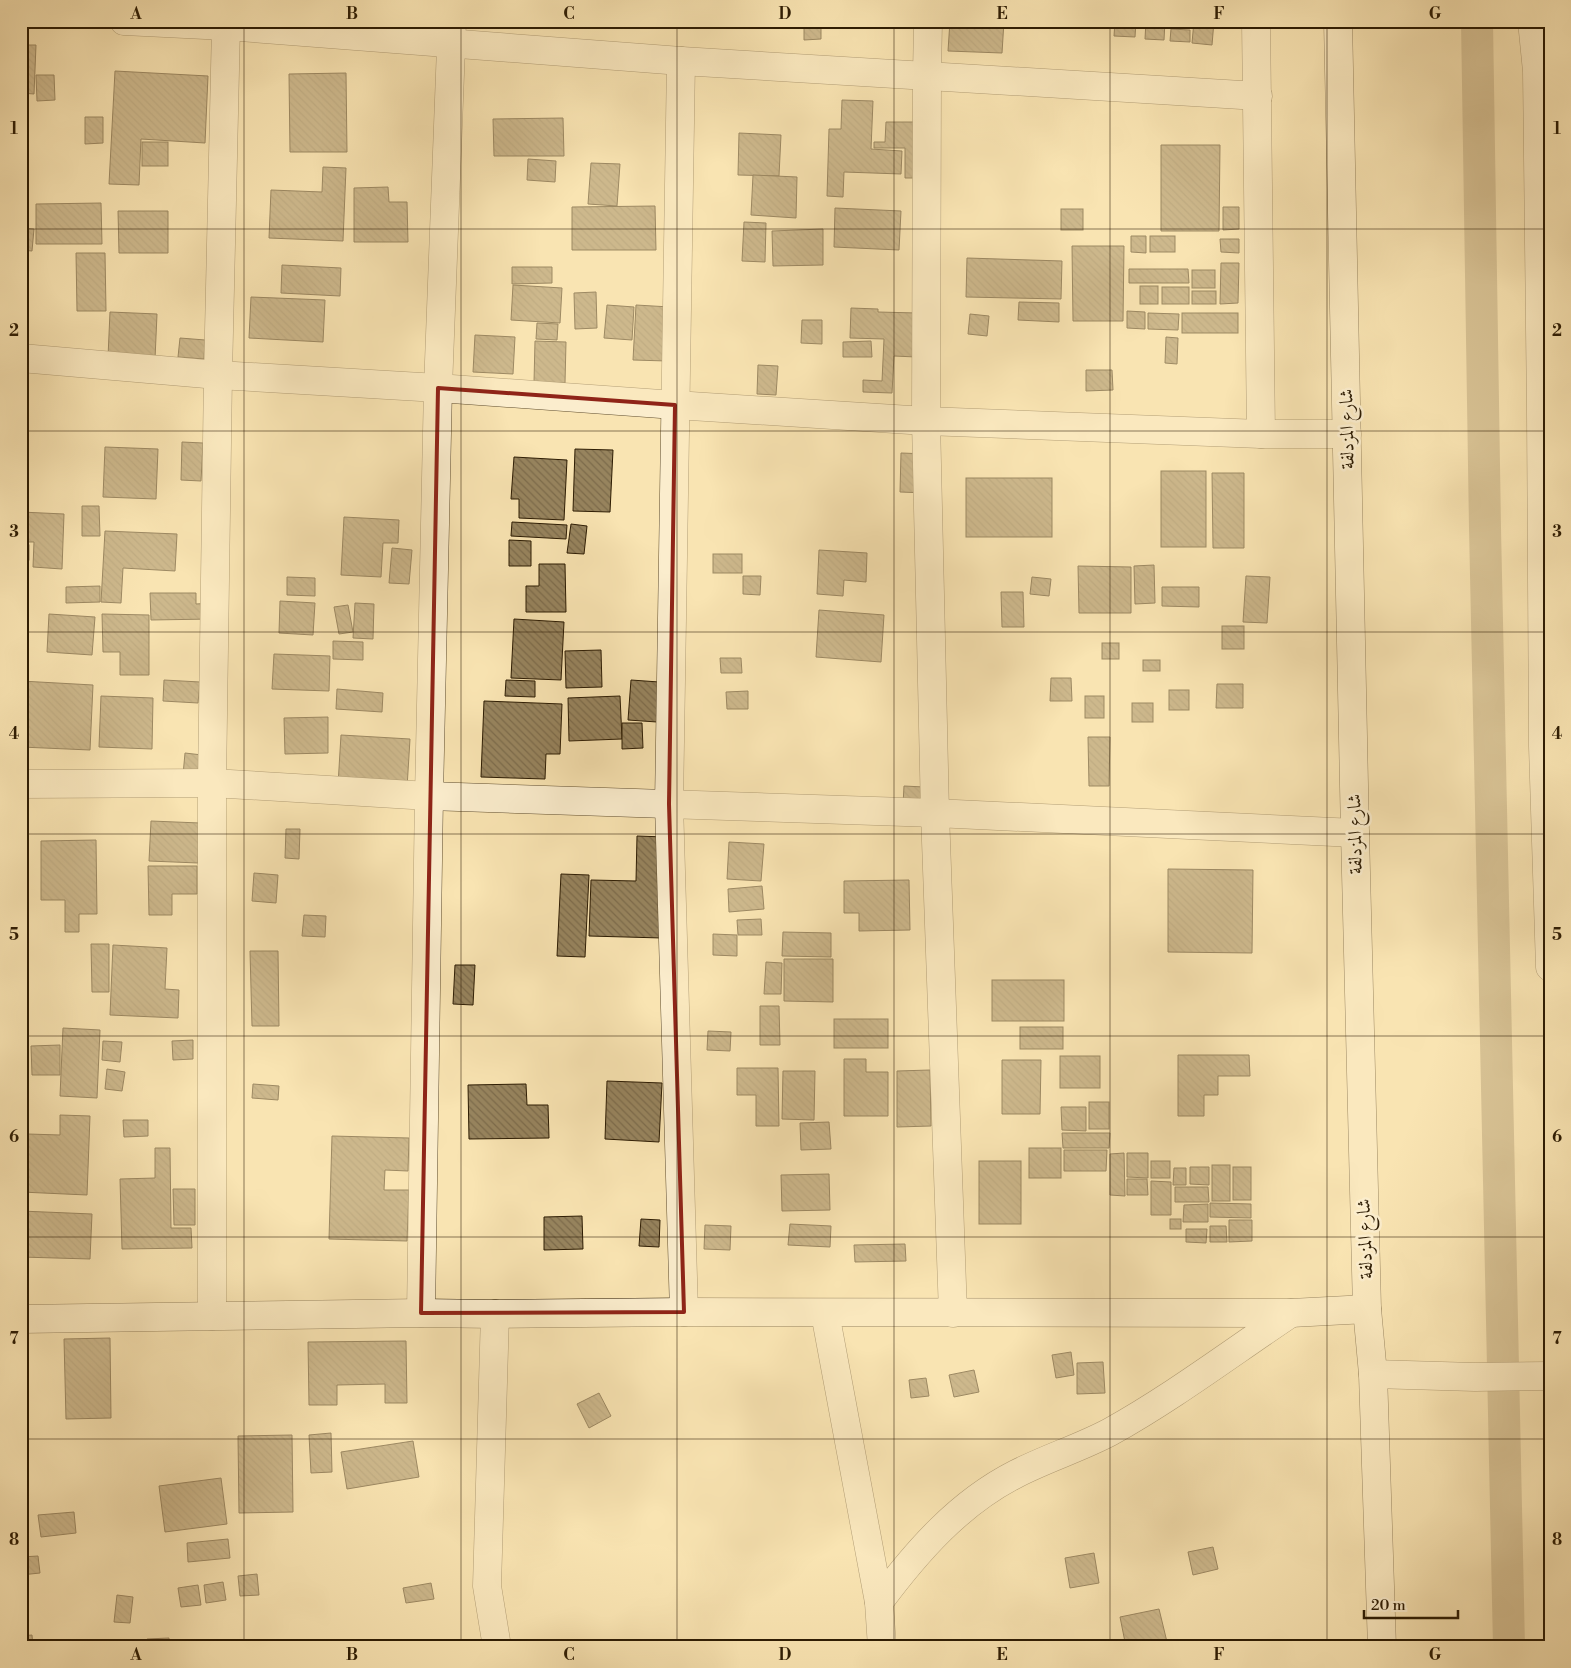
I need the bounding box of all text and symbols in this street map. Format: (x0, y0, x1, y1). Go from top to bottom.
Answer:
text: A (129, 4, 142, 24)
text: B (346, 4, 358, 24)
text: C (563, 4, 575, 24)
text: D (779, 4, 792, 24)
text: E (996, 4, 1008, 24)
text: F (1213, 4, 1225, 24)
text: G (1429, 4, 1442, 24)
text: 1 (10, 119, 18, 139)
text: 1 (1553, 119, 1561, 139)
text: 2 (9, 321, 19, 341)
text: 2 (1552, 321, 1562, 341)
street label: شارع المزدلفة (1334, 388, 1363, 469)
text: 3 (9, 522, 19, 542)
text: 3 (1552, 522, 1562, 542)
text: 4 (9, 724, 20, 744)
text: 4 (1552, 724, 1563, 744)
street label: شارع المزدلفة (1342, 793, 1371, 874)
text: 5 (9, 925, 19, 945)
text: 5 (1552, 925, 1562, 945)
text: 6 (9, 1127, 19, 1147)
text: 6 (1552, 1127, 1562, 1147)
street label: شارع المزدلفة (1352, 1198, 1381, 1280)
text: 7 (9, 1329, 19, 1349)
text: 7 (1552, 1329, 1562, 1349)
text: 8 (9, 1530, 19, 1550)
text: 8 (1552, 1530, 1562, 1550)
scale bar (1364, 1588, 1457, 1620)
text: 20 m (1371, 1596, 1406, 1615)
text: A (129, 1645, 142, 1665)
text: B (346, 1645, 358, 1665)
text: C (563, 1645, 575, 1665)
text: D (779, 1645, 792, 1665)
text: E (996, 1645, 1008, 1665)
text: F (1213, 1645, 1225, 1665)
text: G (1429, 1645, 1442, 1665)

